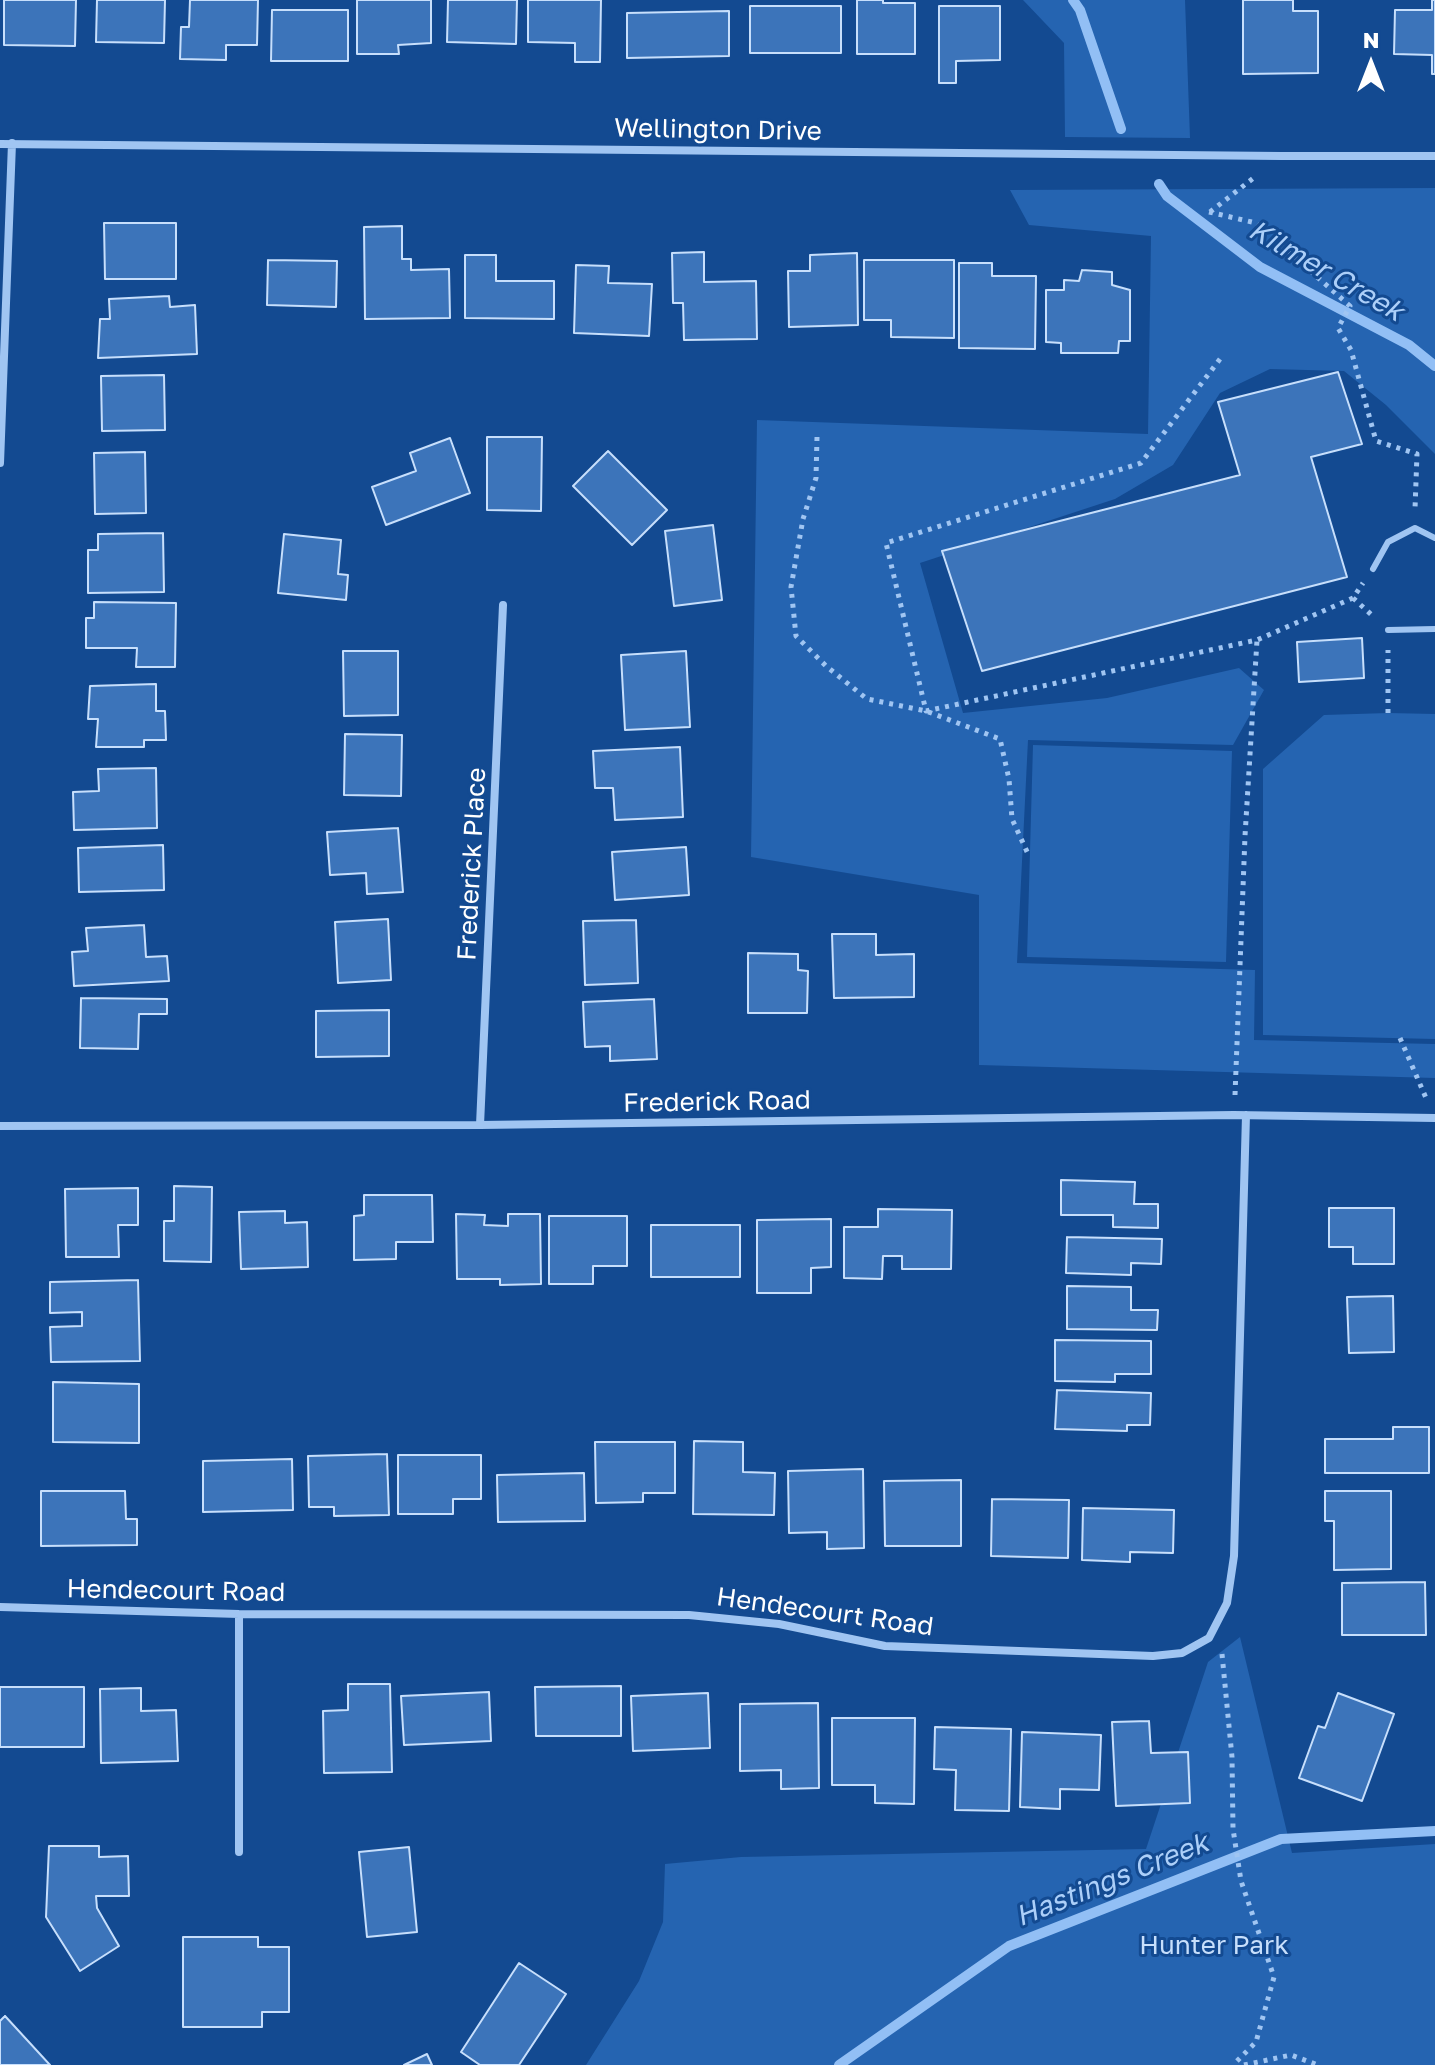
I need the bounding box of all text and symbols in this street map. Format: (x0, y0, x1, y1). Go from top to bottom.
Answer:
north arrow (1331, 24, 1411, 104)
text: N (1363, 26, 1379, 53)
street label: Wellington Drive (614, 113, 822, 147)
water label: Kilmer Creek (1243, 213, 1409, 329)
street label: Frederick Place (451, 767, 493, 961)
street label: Frederick Road (623, 1085, 811, 1119)
street label: Hendecourt Road (66, 1573, 286, 1609)
street label: Hendecourt Road (715, 1581, 935, 1643)
water label: Hastings Creek (1011, 1826, 1213, 1934)
park label: Hunter Park (1139, 1930, 1289, 1962)

